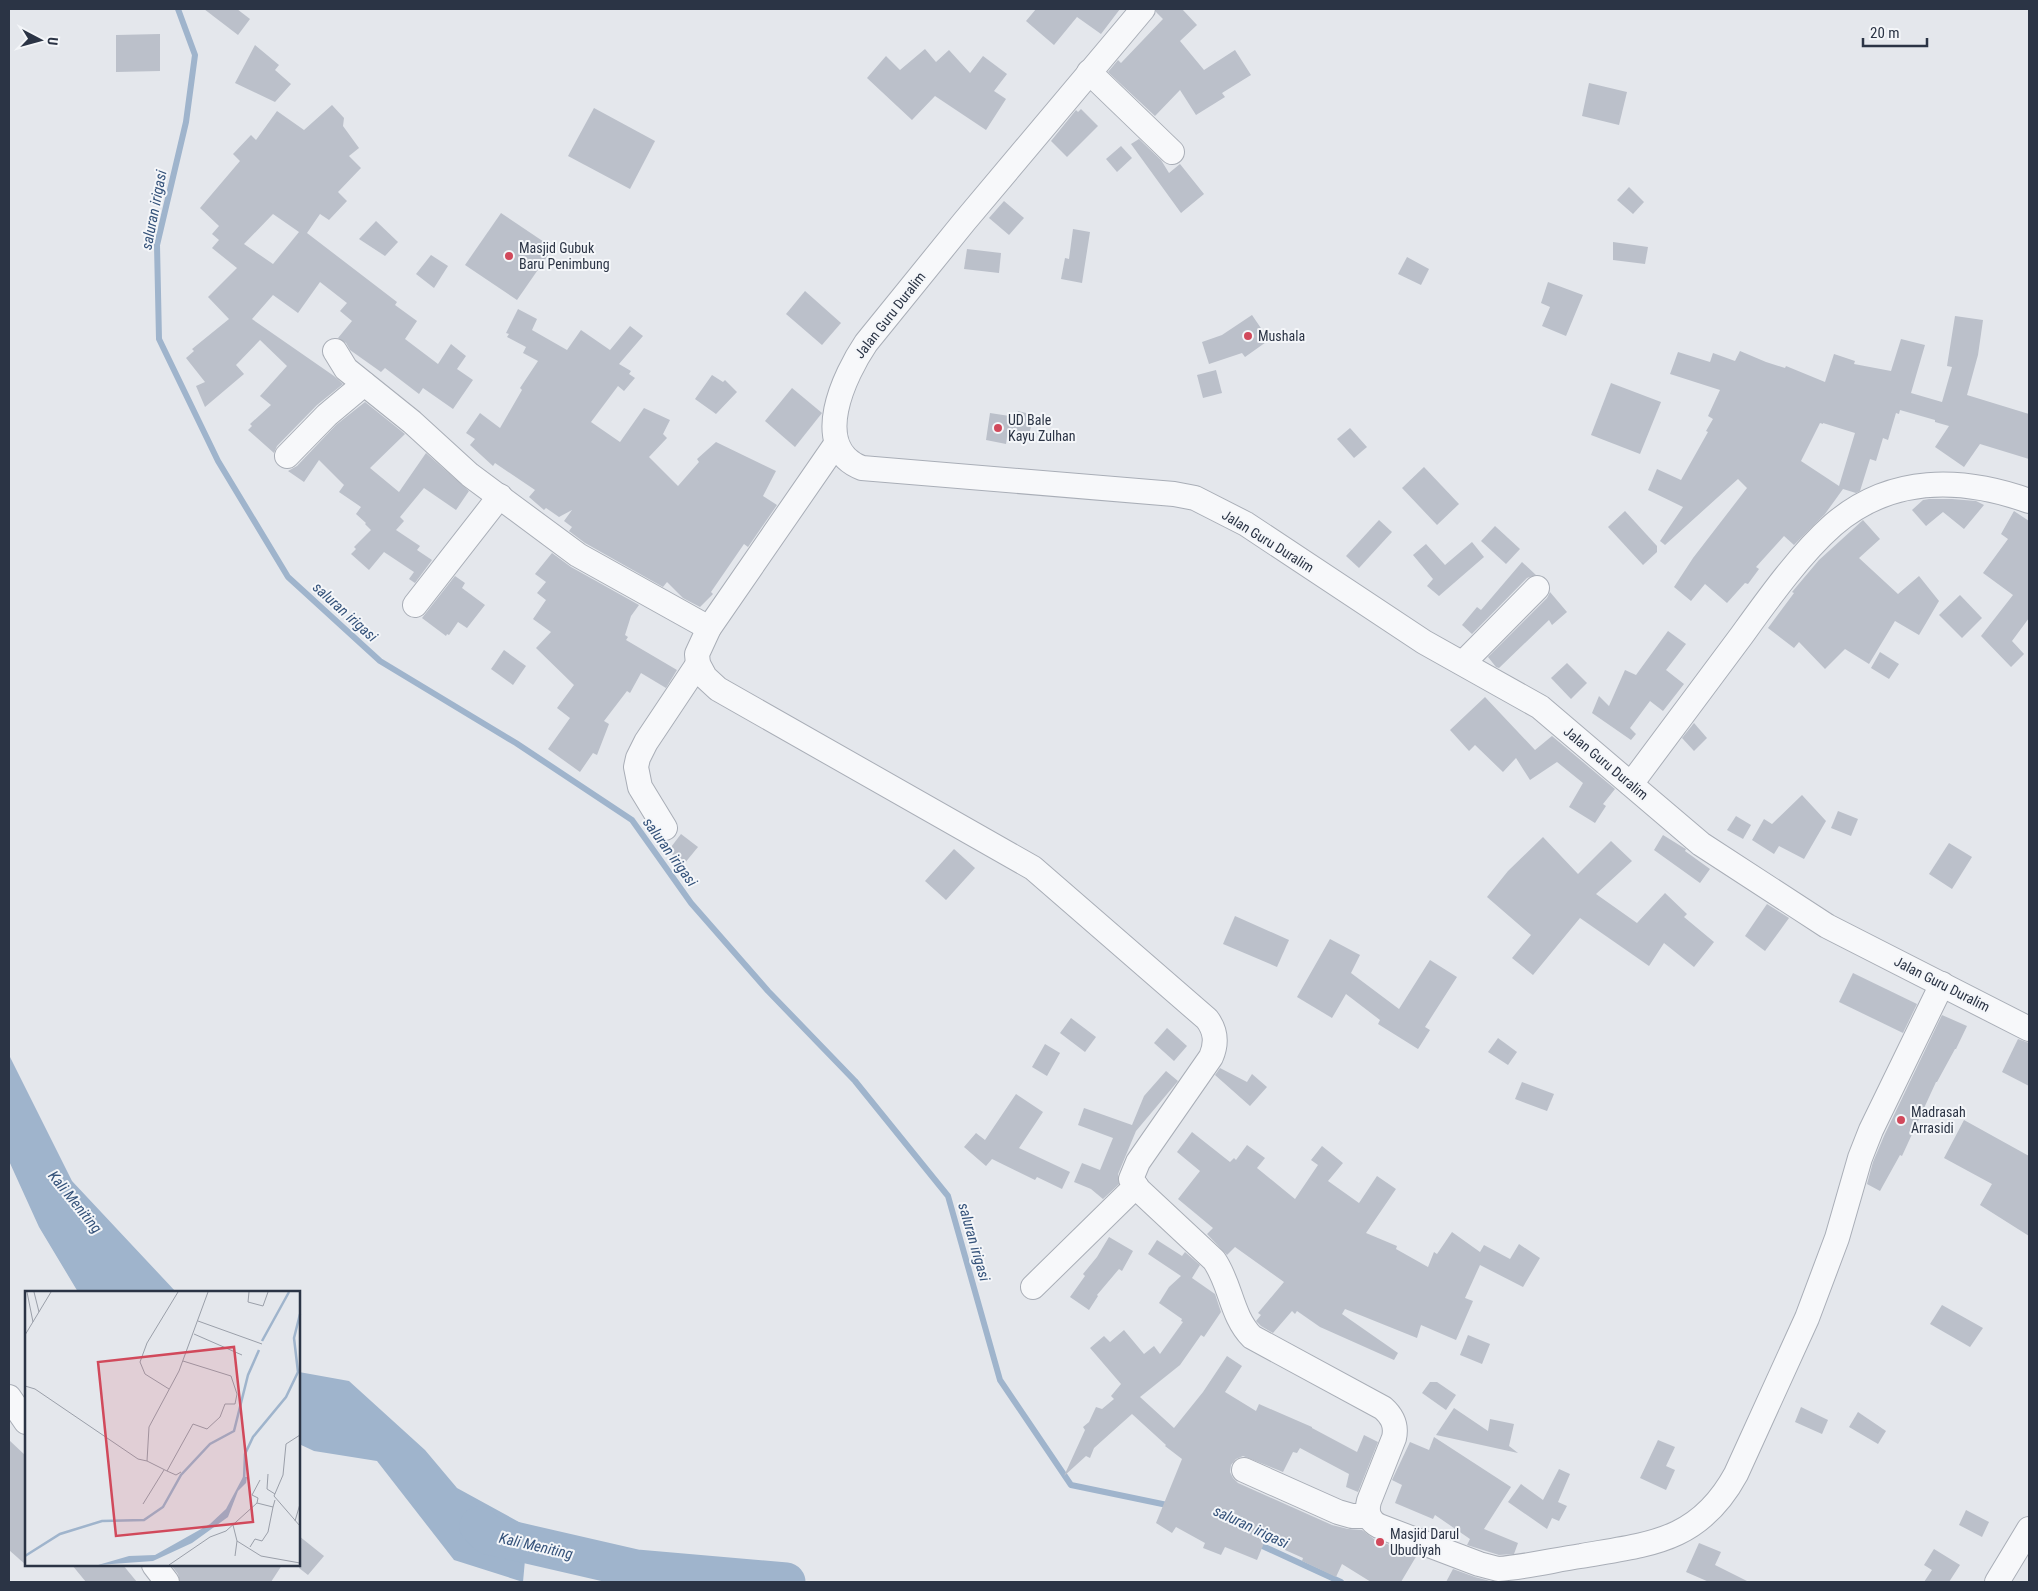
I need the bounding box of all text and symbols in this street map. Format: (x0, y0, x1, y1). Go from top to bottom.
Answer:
north arrow (15, 15, 65, 65)
scale bar (1863, 15, 1927, 47)
text: 20 m (1870, 24, 1900, 42)
text: U (45, 37, 61, 46)
water label: saluran irigasi (137, 168, 171, 251)
place label: Masjid Gubuk Baru Penimbung (519, 240, 610, 272)
marker: Masjid Gubuk Baru Penimbung (503, 250, 515, 262)
street label: Jalan Guru Duralim (851, 269, 929, 361)
place label: Mushala (1258, 328, 1305, 344)
marker: Mushala (1242, 330, 1254, 342)
place label: UD Bale Kayu Zulhan (1008, 412, 1075, 444)
marker: UD Bale Kayu Zulhan (992, 422, 1004, 434)
street label: Jalan Guru Duralim (1219, 506, 1317, 576)
water label: saluran irigasi (309, 578, 382, 646)
street label: Jalan Guru Duralim (1561, 723, 1651, 803)
water label: saluran irigasi (639, 814, 701, 890)
street label: Jalan Guru Duralim (1892, 953, 1992, 1015)
place label: Madrasah Arrasidi (1911, 1104, 1966, 1136)
marker: Madrasah Arrasidi (1895, 1114, 1907, 1126)
water label: Kali Meniting (44, 1167, 106, 1237)
water label: saluran irigasi (954, 1201, 994, 1284)
inset map (25, 1291, 300, 1566)
water label: saluran irigasi (1211, 1502, 1292, 1553)
place label: Masjid Darul Ubudiyah (1390, 1526, 1459, 1558)
water label: Kali Meniting (497, 1529, 575, 1563)
marker: Masjid Darul Ubudiyah (1374, 1536, 1386, 1548)

